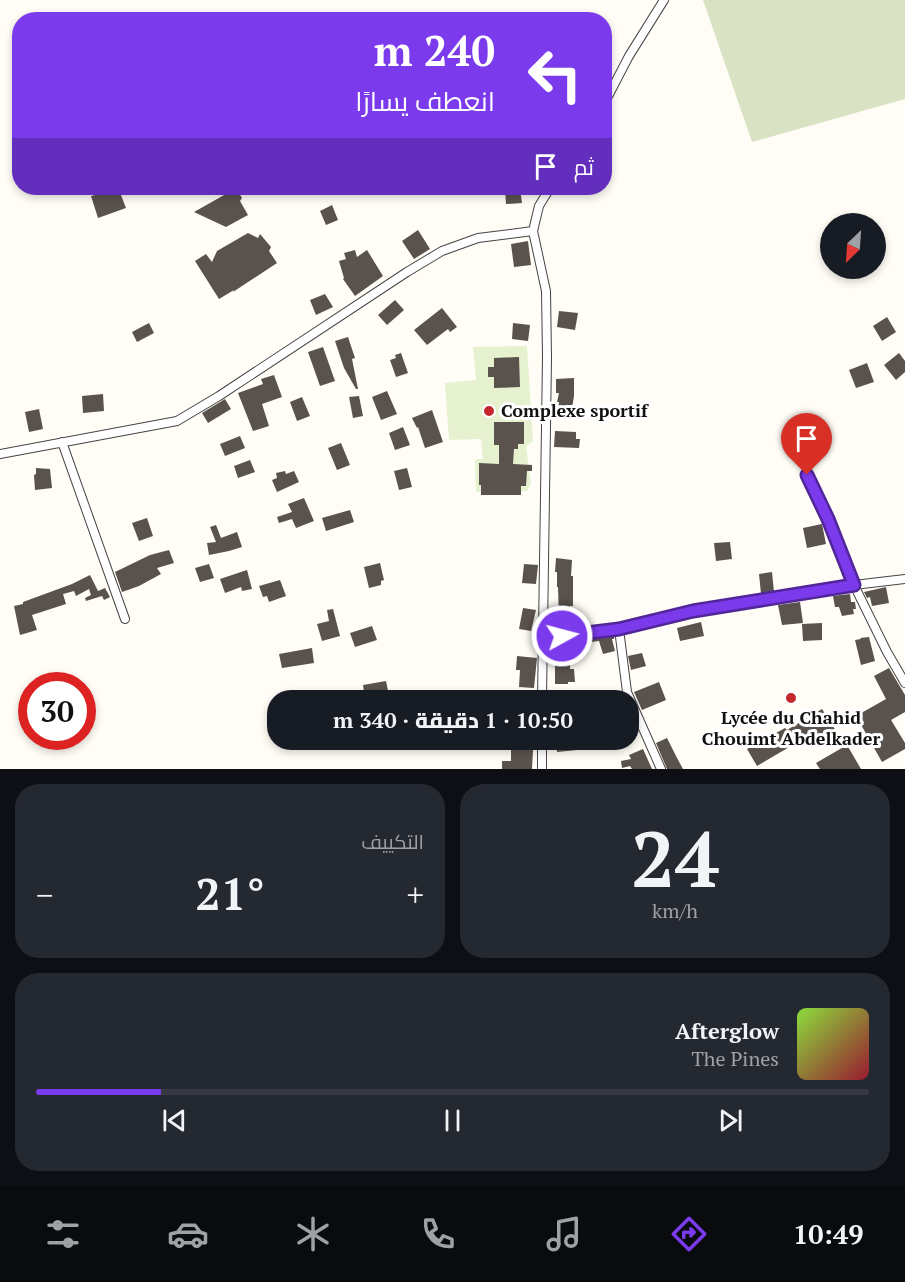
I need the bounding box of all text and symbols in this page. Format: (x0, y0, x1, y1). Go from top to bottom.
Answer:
text: 240 m (374, 22, 495, 78)
icon: left (516, 36, 594, 114)
text: انعطف يسارًا (355, 83, 495, 119)
icon: arrive (529, 150, 562, 183)
text: ثم (574, 152, 594, 181)
north arrow (820, 213, 886, 279)
map controls (820, 213, 886, 279)
place label: Complexe sportif (501, 398, 649, 422)
marker: Complexe sportif (482, 404, 496, 418)
pin (781, 413, 832, 475)
icon: arrive (790, 422, 823, 455)
position arrow (530, 604, 594, 668)
speed limit sign: 30 (18, 672, 96, 750)
marker: Lycée du Chahid Chouimt Abdelkader (784, 691, 798, 705)
text: 10:50 · 1 دقيقة · 340 m (333, 705, 573, 734)
place label: Lycée du Chahid Chouimt Abdelkader (702, 705, 880, 750)
text: 24 (631, 806, 719, 909)
text: التكييف (361, 828, 424, 855)
text: 21° (195, 863, 265, 923)
text: − (36, 873, 54, 916)
text: + (406, 873, 424, 916)
text: km/h (652, 897, 698, 924)
text: Afterglow (675, 1016, 779, 1045)
text: The Pines (691, 1045, 779, 1072)
icon: previous (158, 1104, 191, 1137)
icon: pause (436, 1104, 469, 1137)
icon: next (714, 1104, 747, 1137)
icon: filters (42, 1213, 84, 1255)
icon: car (167, 1213, 209, 1255)
icon: climate (292, 1213, 334, 1255)
icon: phone (417, 1213, 459, 1255)
icon: music (543, 1213, 585, 1255)
icon: directions (668, 1213, 710, 1255)
text: 10:49 (793, 1216, 863, 1252)

